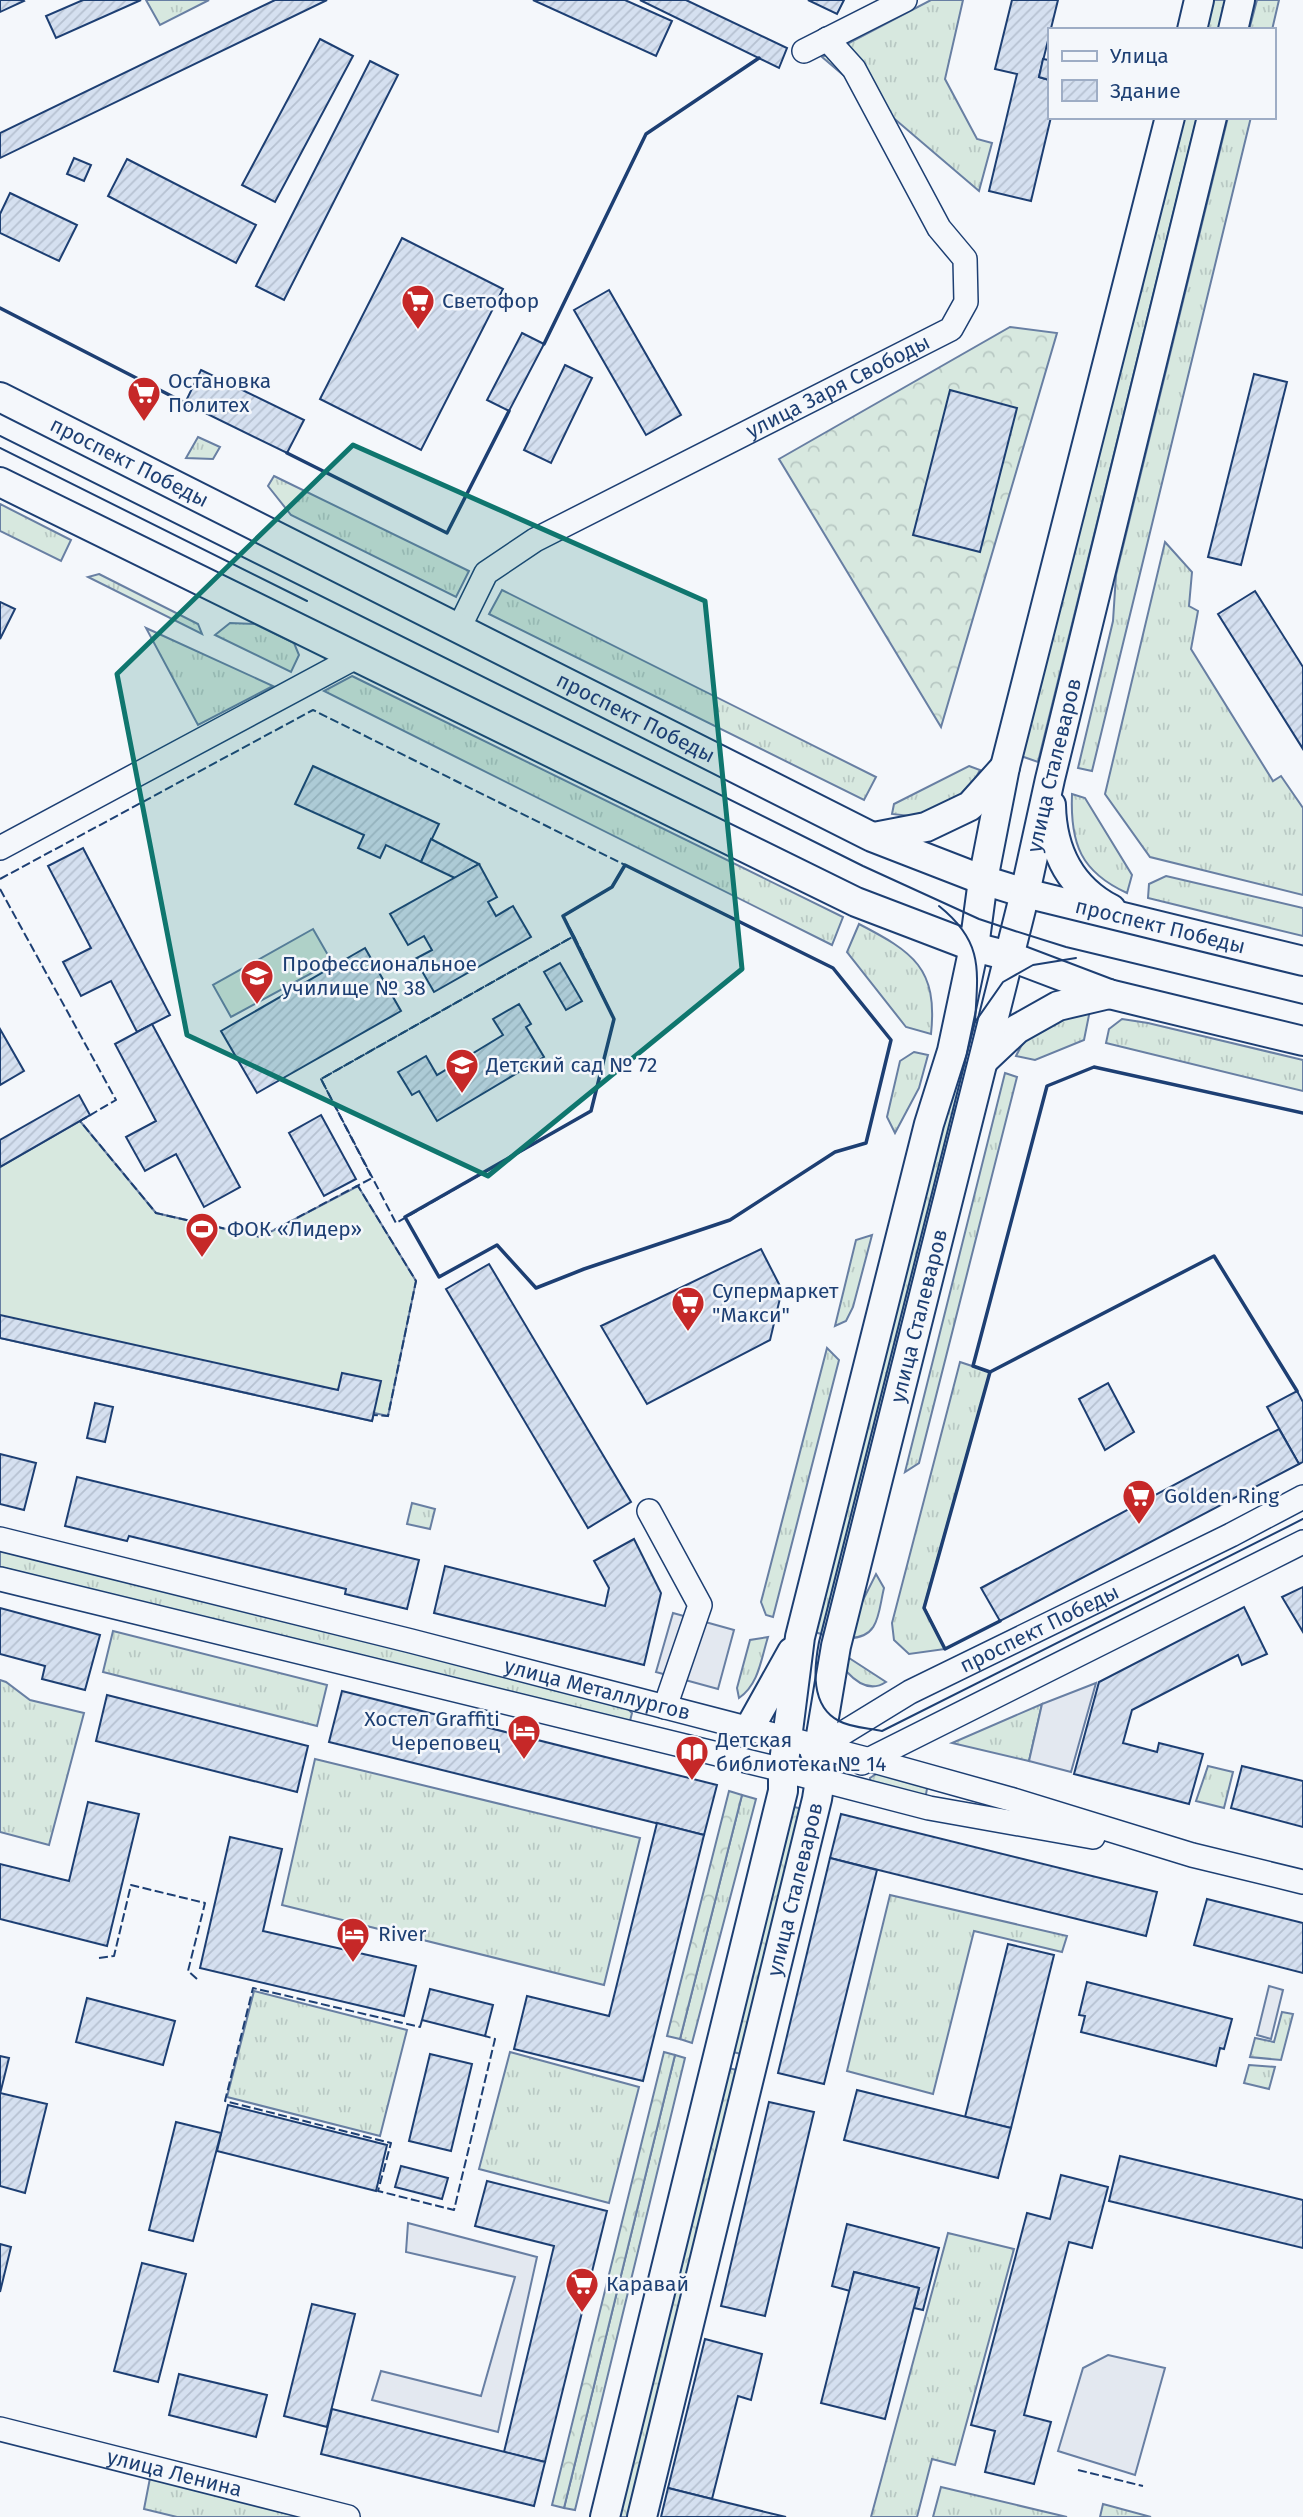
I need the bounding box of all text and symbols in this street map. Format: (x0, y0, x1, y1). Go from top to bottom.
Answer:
legend (1048, 28, 1275, 119)
text: Улица (1110, 43, 1169, 69)
text: Здание (1110, 78, 1181, 104)
supermarket icon: Светофор (399, 282, 437, 331)
place label: Светофор (442, 288, 539, 314)
street label: улица Заря Свободы (742, 329, 934, 444)
place label: Остановка Политех (168, 368, 271, 418)
supermarket icon: Остановка Политех (125, 374, 163, 423)
street label: проспект Победы (46, 412, 213, 513)
street label: проспект Победы (552, 667, 719, 769)
street label: улица Сталеваров (1021, 676, 1087, 855)
street label: проспект Победы (1073, 893, 1248, 959)
place label: Профессиональное училище № 38 (282, 951, 477, 1001)
school or university icon: Профессиональное училище № 38 (238, 957, 276, 1006)
school or university icon: Детский сад № 72 (443, 1046, 481, 1095)
place label: Детский сад № 72 (485, 1052, 657, 1078)
sports icon: ФОК «Лидер» (183, 1210, 221, 1259)
place label: ФОК «Лидер» (227, 1216, 362, 1242)
street label: улица Сталеваров (885, 1226, 953, 1406)
place label: Супермаркет "Макси" (712, 1278, 839, 1328)
supermarket icon: Супермаркет "Макси" (669, 1284, 707, 1333)
supermarket icon: Golden Ring (1120, 1477, 1158, 1526)
place label: Golden Ring (1164, 1483, 1279, 1509)
street label: проспект Победы (956, 1579, 1123, 1679)
street label: улица Металлургов (502, 1653, 693, 1726)
place label: Хостел Graffiti Череповец (364, 1706, 500, 1756)
hotel icon: Хостел Graffiti Череповец (505, 1712, 543, 1761)
place label: Детская библиотека № 14 (715, 1727, 887, 1777)
library icon: Детская библиотека № 14 (673, 1733, 711, 1782)
street label: улица Сталеваров (761, 1800, 829, 1979)
hotel icon: River (334, 1915, 372, 1964)
place label: River (378, 1921, 426, 1947)
supermarket icon: Каравай (563, 2265, 601, 2314)
place label: Каравай (606, 2271, 689, 2297)
street label: улица Ленина (104, 2444, 245, 2503)

